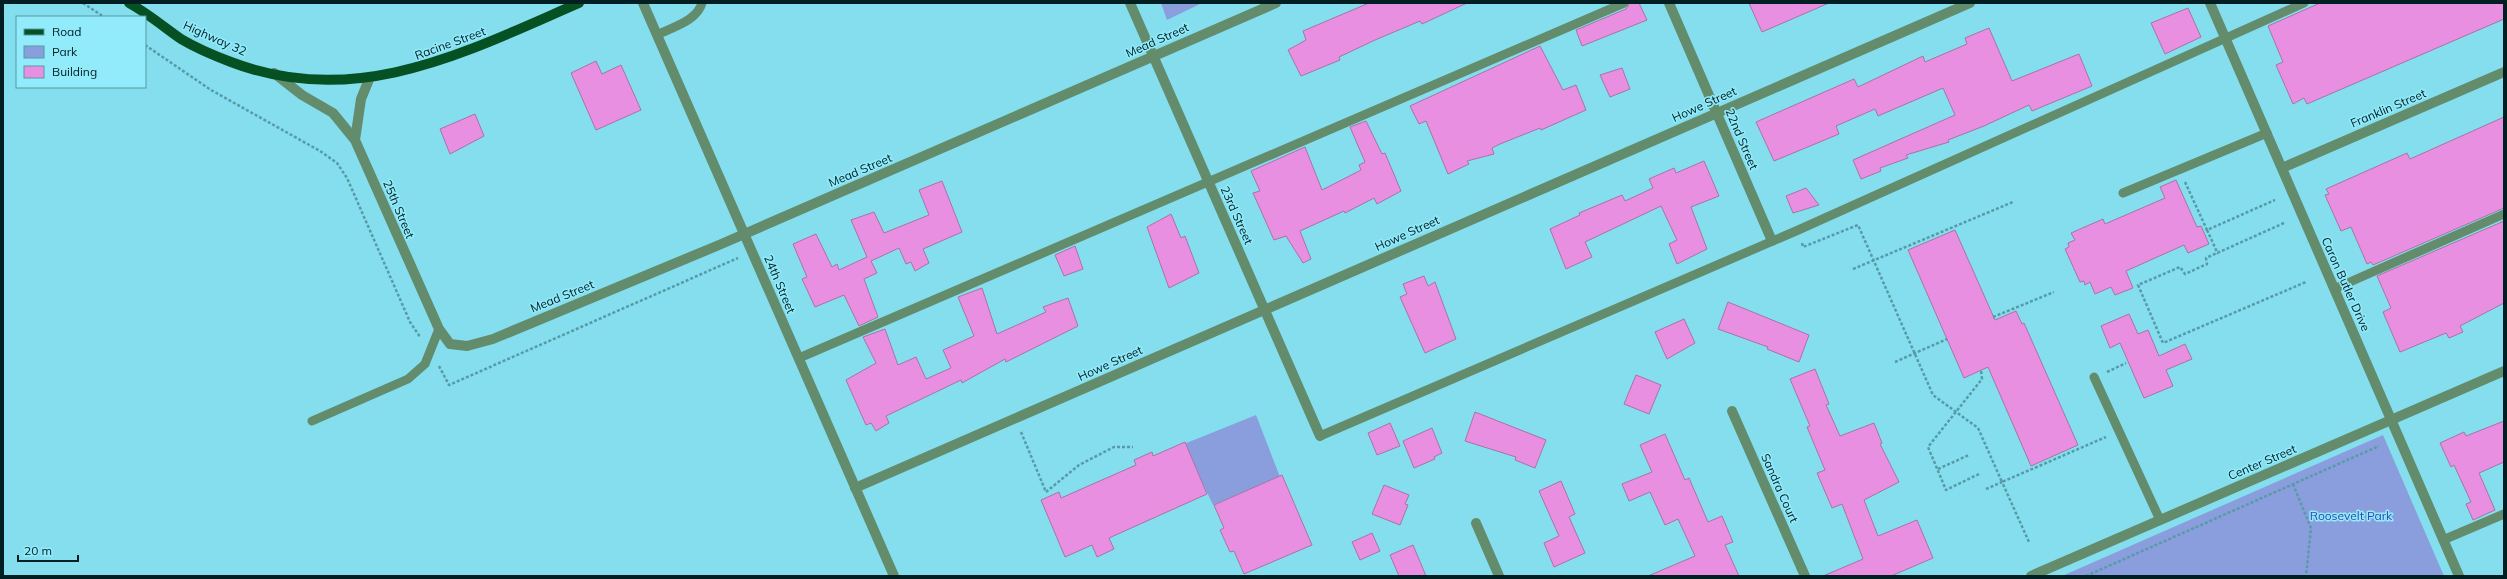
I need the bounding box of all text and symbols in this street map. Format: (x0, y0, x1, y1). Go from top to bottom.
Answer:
legend (16, 16, 146, 88)
street label: Highway 32 (181, 17, 249, 59)
street label: Mead Street (1123, 19, 1191, 61)
street label: Racine Street (413, 23, 487, 63)
text: Road (52, 24, 81, 39)
text: Park (52, 44, 78, 59)
text: Building (52, 64, 97, 79)
street label: Howe Street (1669, 83, 1739, 125)
street label: Franklin Street (2348, 85, 2428, 131)
street label: 22nd Street (1722, 106, 1762, 172)
street label: Mead Street (826, 150, 894, 190)
street label: 25th Street (380, 178, 418, 240)
street label: 23rd Street (1217, 184, 1257, 246)
street label: Howe Street (1372, 212, 1442, 254)
street label: Caron Butler Drive (2318, 235, 2374, 333)
street label: 24th Street (761, 253, 799, 315)
street label: Mead Street (528, 276, 596, 316)
street label: Howe Street (1075, 342, 1145, 384)
street label: Center Street (2226, 441, 2298, 483)
street label: Sandra Court (1758, 451, 1802, 525)
park label: Roosevelt Park (2310, 508, 2393, 523)
scale bar (18, 537, 78, 563)
text: 20 m (24, 543, 52, 558)

